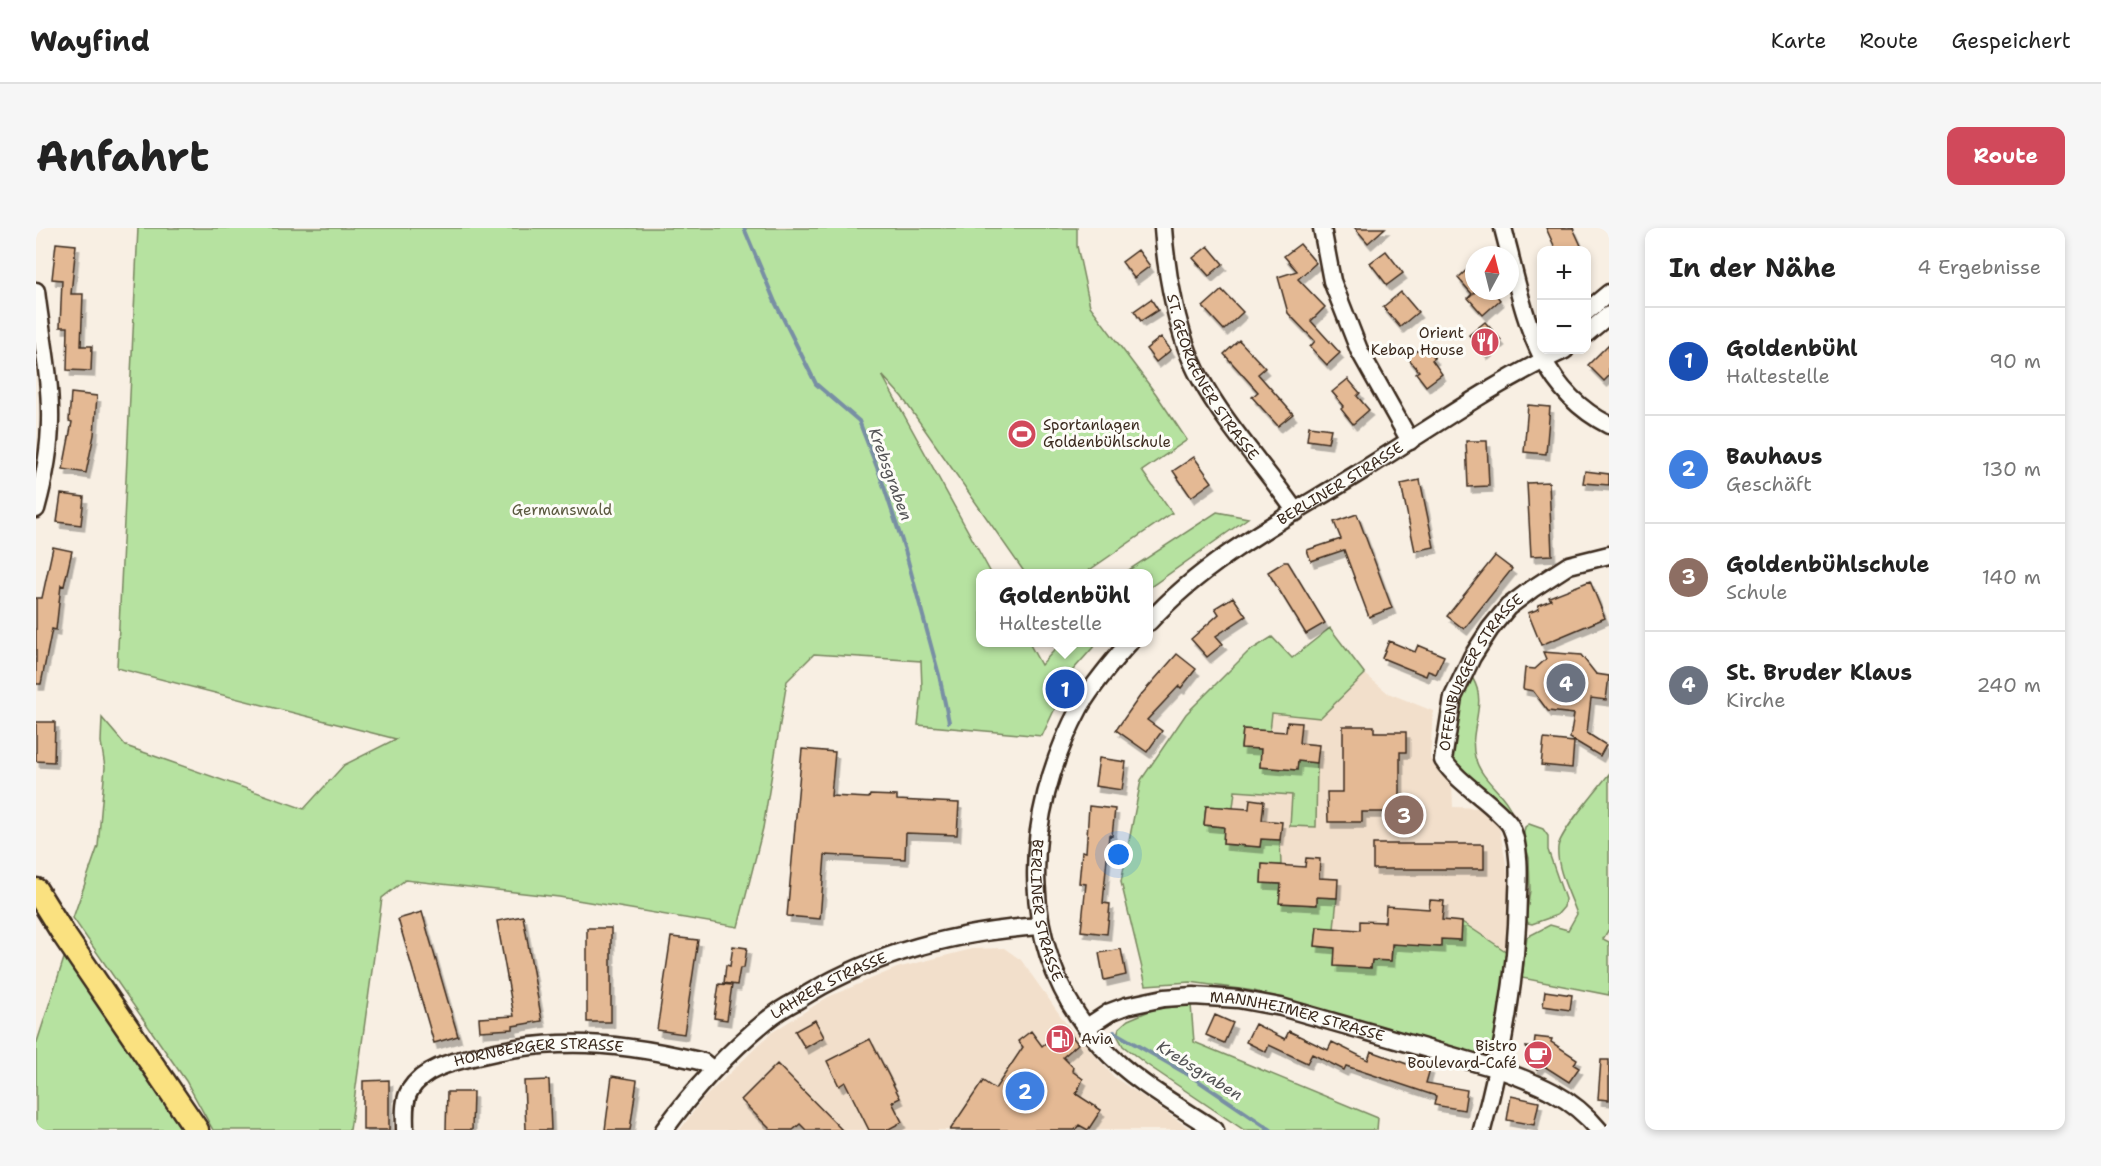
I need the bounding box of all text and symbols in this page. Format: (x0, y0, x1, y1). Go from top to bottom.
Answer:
text: Wayfind (30, 22, 150, 60)
text: Karte (1771, 27, 1826, 55)
text: Route (1859, 27, 1918, 55)
text: Gespeichert (1951, 27, 2071, 55)
button: Route (1947, 127, 2065, 185)
text: Anfahrt (36, 128, 209, 184)
north arrow (1465, 246, 1519, 300)
map controls (1537, 246, 1591, 354)
button: + (1537, 246, 1591, 300)
text: In der Nähe (1669, 250, 1836, 285)
text: 4 Ergebnisse (1917, 254, 2041, 280)
street label: ST. GEORGENER STRASSE (1162, 292, 1263, 464)
button: − (1537, 300, 1591, 354)
place label: Orient Kebap House (1371, 323, 1464, 360)
restaurant icon: Orient Kebap House (1469, 326, 1501, 358)
text: Goldenbühl (1726, 334, 1858, 363)
text: 1 (1684, 348, 1693, 374)
text: 90 m (1989, 348, 2041, 374)
text: Haltestelle (1726, 363, 1830, 389)
place label: Sportanlagen Goldenbühlschule (1043, 415, 1171, 452)
sports icon: Sportanlagen Goldenbühlschule (1006, 418, 1038, 450)
water label: Krebsgraben (864, 425, 917, 523)
street label: BERLINER STRASSE (1273, 437, 1407, 530)
text: Bauhaus (1726, 442, 1822, 471)
text: 2 (1682, 456, 1696, 482)
text: 130 m (1982, 456, 2041, 482)
text: Geschäft (1726, 471, 1812, 497)
park label: Germanswald (512, 500, 613, 520)
text: Goldenbühlschule (1726, 550, 1929, 579)
text: 3 (1682, 564, 1696, 590)
text: 140 m (1982, 564, 2041, 590)
popup (976, 569, 1153, 647)
text: Schule (1726, 579, 1788, 605)
text: Goldenbühl (999, 581, 1130, 610)
street label: OFFENBURGER STRASSE (1435, 589, 1527, 752)
text: Haltestelle (999, 610, 1102, 636)
text: St. Bruder Klaus (1726, 658, 1912, 687)
pin: 4 (1546, 660, 1586, 706)
pin: 1 (1046, 666, 1084, 712)
text: 4 (1682, 672, 1696, 698)
text: 240 m (1976, 672, 2041, 698)
text: Kirche (1726, 687, 1786, 713)
pin: 3 (1384, 792, 1424, 838)
street label: BERLINER STRASSE (1026, 838, 1068, 984)
your location (1104, 840, 1133, 869)
street label: LAHRER STRASSE (766, 948, 890, 1024)
street label: MANNHEIMER STRASSE (1209, 987, 1387, 1046)
fuel station icon: Avia (1044, 1023, 1076, 1055)
place label: Avia (1081, 1029, 1114, 1049)
street label: HORNBERGER STRASSE (451, 1034, 625, 1071)
water label: Krebsgraben (1153, 1036, 1247, 1105)
place label: Bistro Boulevard-Café (1407, 1036, 1517, 1073)
cafe icon: Bistro Boulevard-Café (1522, 1039, 1554, 1071)
pin: 2 (1006, 1068, 1044, 1114)

